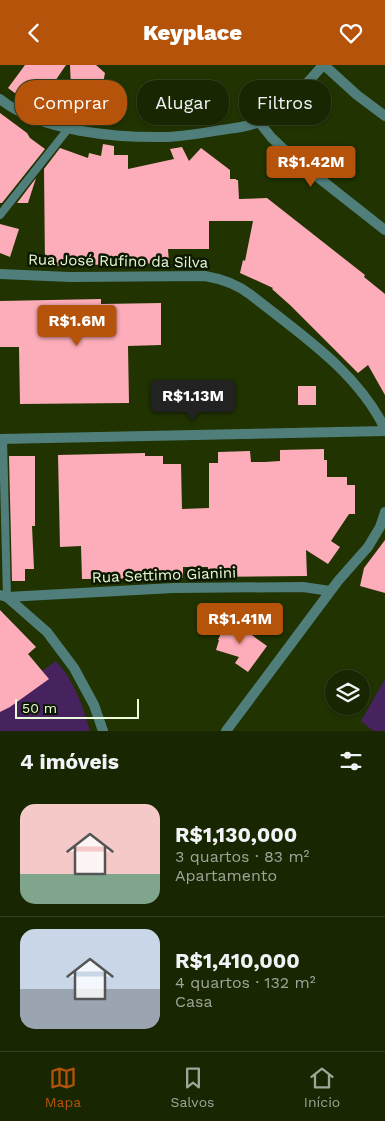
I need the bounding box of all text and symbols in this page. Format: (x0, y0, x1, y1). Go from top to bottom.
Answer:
icon: back (20, 19, 48, 47)
icon: heart (337, 19, 365, 47)
text: Keyplace (143, 20, 242, 45)
chip: Comprar (15, 80, 127, 125)
chip: Alugar (137, 80, 229, 125)
chip: Filtros (239, 80, 331, 125)
pin: R$1.42M (265, 145, 357, 188)
text: R$1.42M (278, 152, 345, 171)
street label: Rua José Rufino da Silva (28, 250, 209, 272)
pin: R$1.6M (36, 305, 118, 347)
text: R$1.6M (48, 311, 106, 330)
pin: R$1.13M (147, 379, 239, 422)
text: R$1.13M (162, 386, 224, 405)
street label: Rua Settimo Gianini (92, 563, 236, 587)
pin: R$1.41M (194, 603, 286, 645)
text: R$1.41M (208, 609, 272, 628)
map controls (325, 670, 370, 715)
button: layers (325, 670, 370, 715)
scale bar (15, 696, 139, 719)
text: 50 m (22, 700, 57, 716)
icon: filters (337, 747, 365, 775)
text: 4 imóveis (20, 749, 119, 774)
text: R$1,130,000 (175, 822, 297, 847)
icon: home (60, 824, 120, 884)
text: 3 quartos · 83 m² (175, 847, 309, 866)
text: Apartamento (175, 866, 277, 885)
text: R$1,410,000 (175, 948, 300, 973)
icon: home (60, 949, 120, 1009)
text: 4 quartos · 132 m² (175, 973, 316, 992)
text: Casa (175, 992, 213, 1011)
tab: Mapa (45, 1064, 81, 1110)
tab: Salvos (171, 1064, 214, 1110)
tab: Início (304, 1064, 340, 1110)

